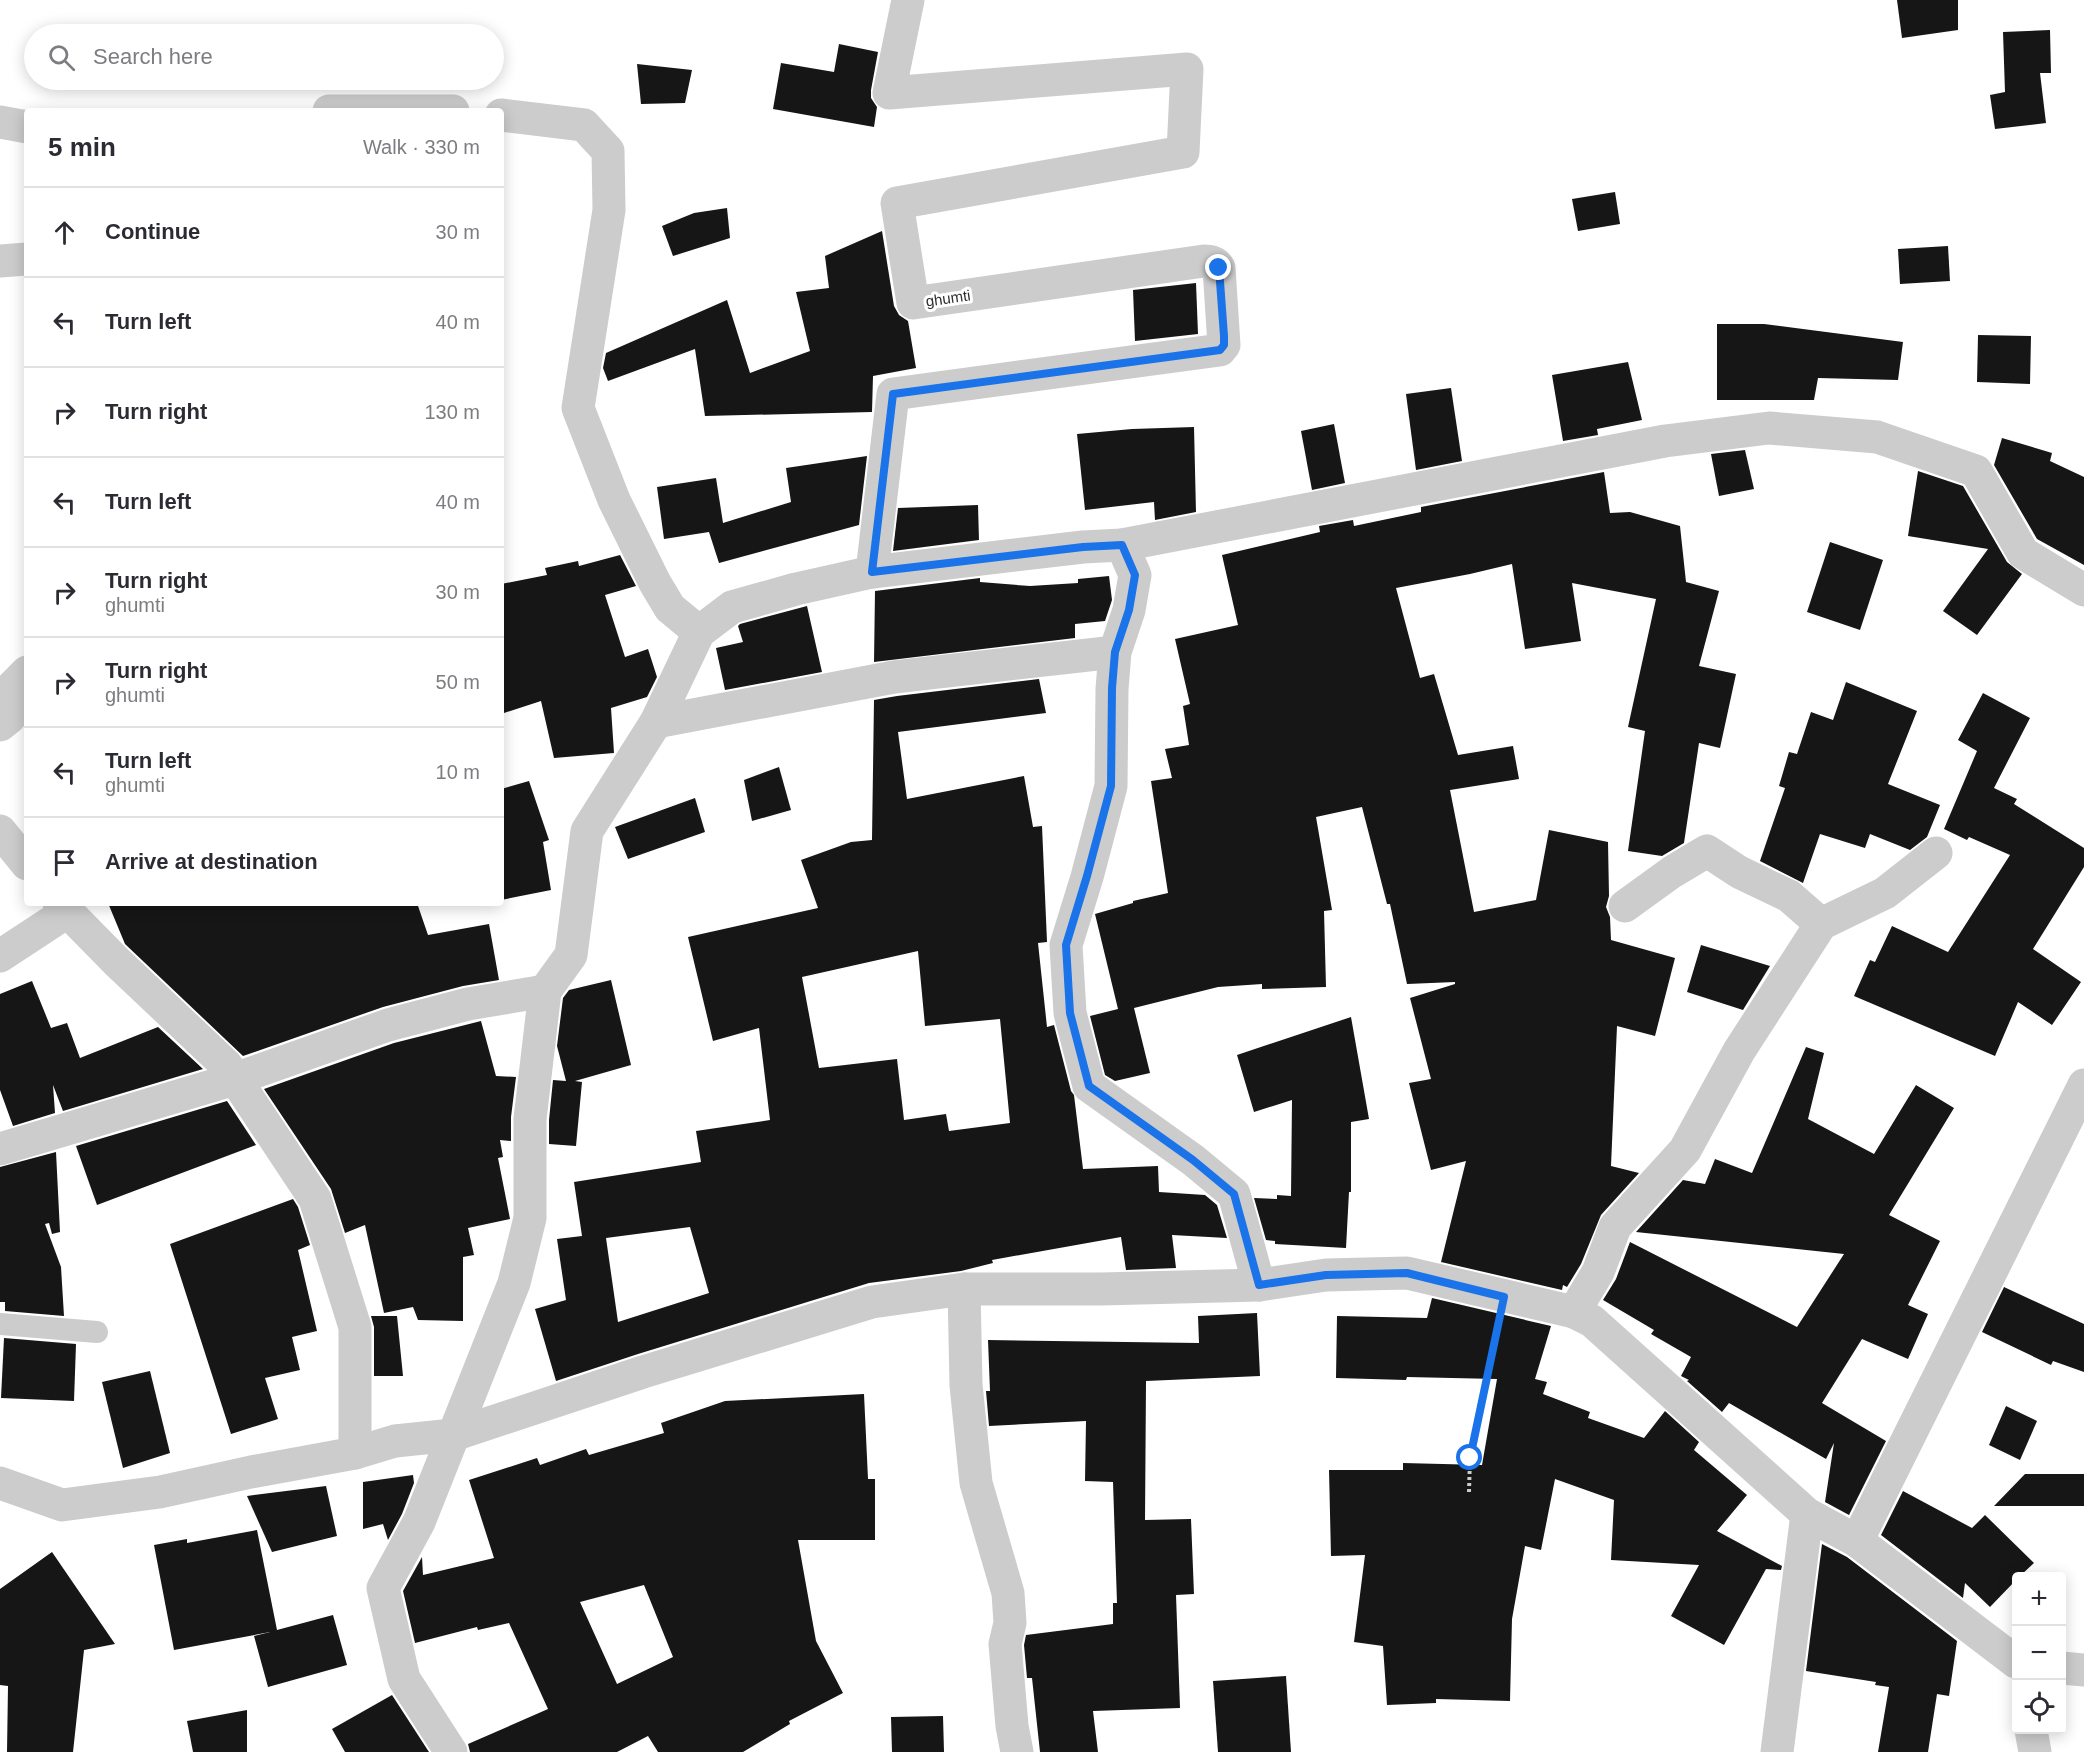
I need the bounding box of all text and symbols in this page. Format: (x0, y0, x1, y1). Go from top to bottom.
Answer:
search box (24, 24, 504, 90)
icon: search (45, 41, 78, 74)
text: Search here (93, 44, 213, 69)
text: 5 min (48, 132, 116, 162)
text: Walk · 330 m (363, 136, 480, 158)
icon: ahead (48, 216, 81, 249)
text: Continue (105, 219, 200, 244)
text: 30 m (436, 221, 480, 243)
route end (1205, 254, 1231, 280)
street label: ghumti (925, 286, 971, 310)
icon: left (48, 306, 81, 339)
text: Turn left (105, 309, 191, 334)
text: 40 m (436, 311, 480, 333)
icon: right (48, 396, 81, 429)
text: Turn right (105, 399, 207, 424)
text: 130 m (424, 401, 480, 423)
icon: left (48, 486, 81, 519)
text: Turn left (105, 489, 191, 514)
text: 40 m (436, 491, 480, 513)
text: Turn right (105, 568, 207, 593)
icon: right (48, 576, 81, 609)
text: 30 m (436, 581, 480, 603)
text: ghumti (105, 594, 165, 616)
text: Turn right (105, 658, 207, 683)
icon: right (48, 666, 81, 699)
text: 50 m (436, 671, 480, 693)
text: ghumti (105, 684, 165, 706)
text: Turn left (105, 748, 191, 773)
icon: left (48, 756, 81, 789)
text: 10 m (436, 761, 480, 783)
text: ghumti (105, 774, 165, 796)
icon: arrive (48, 846, 81, 879)
text: Arrive at destination (105, 849, 318, 874)
route start (1456, 1444, 1482, 1470)
map controls (2012, 1572, 2066, 1734)
button: + (2012, 1572, 2066, 1626)
button: − (2012, 1626, 2066, 1680)
button: locate (2012, 1680, 2066, 1734)

